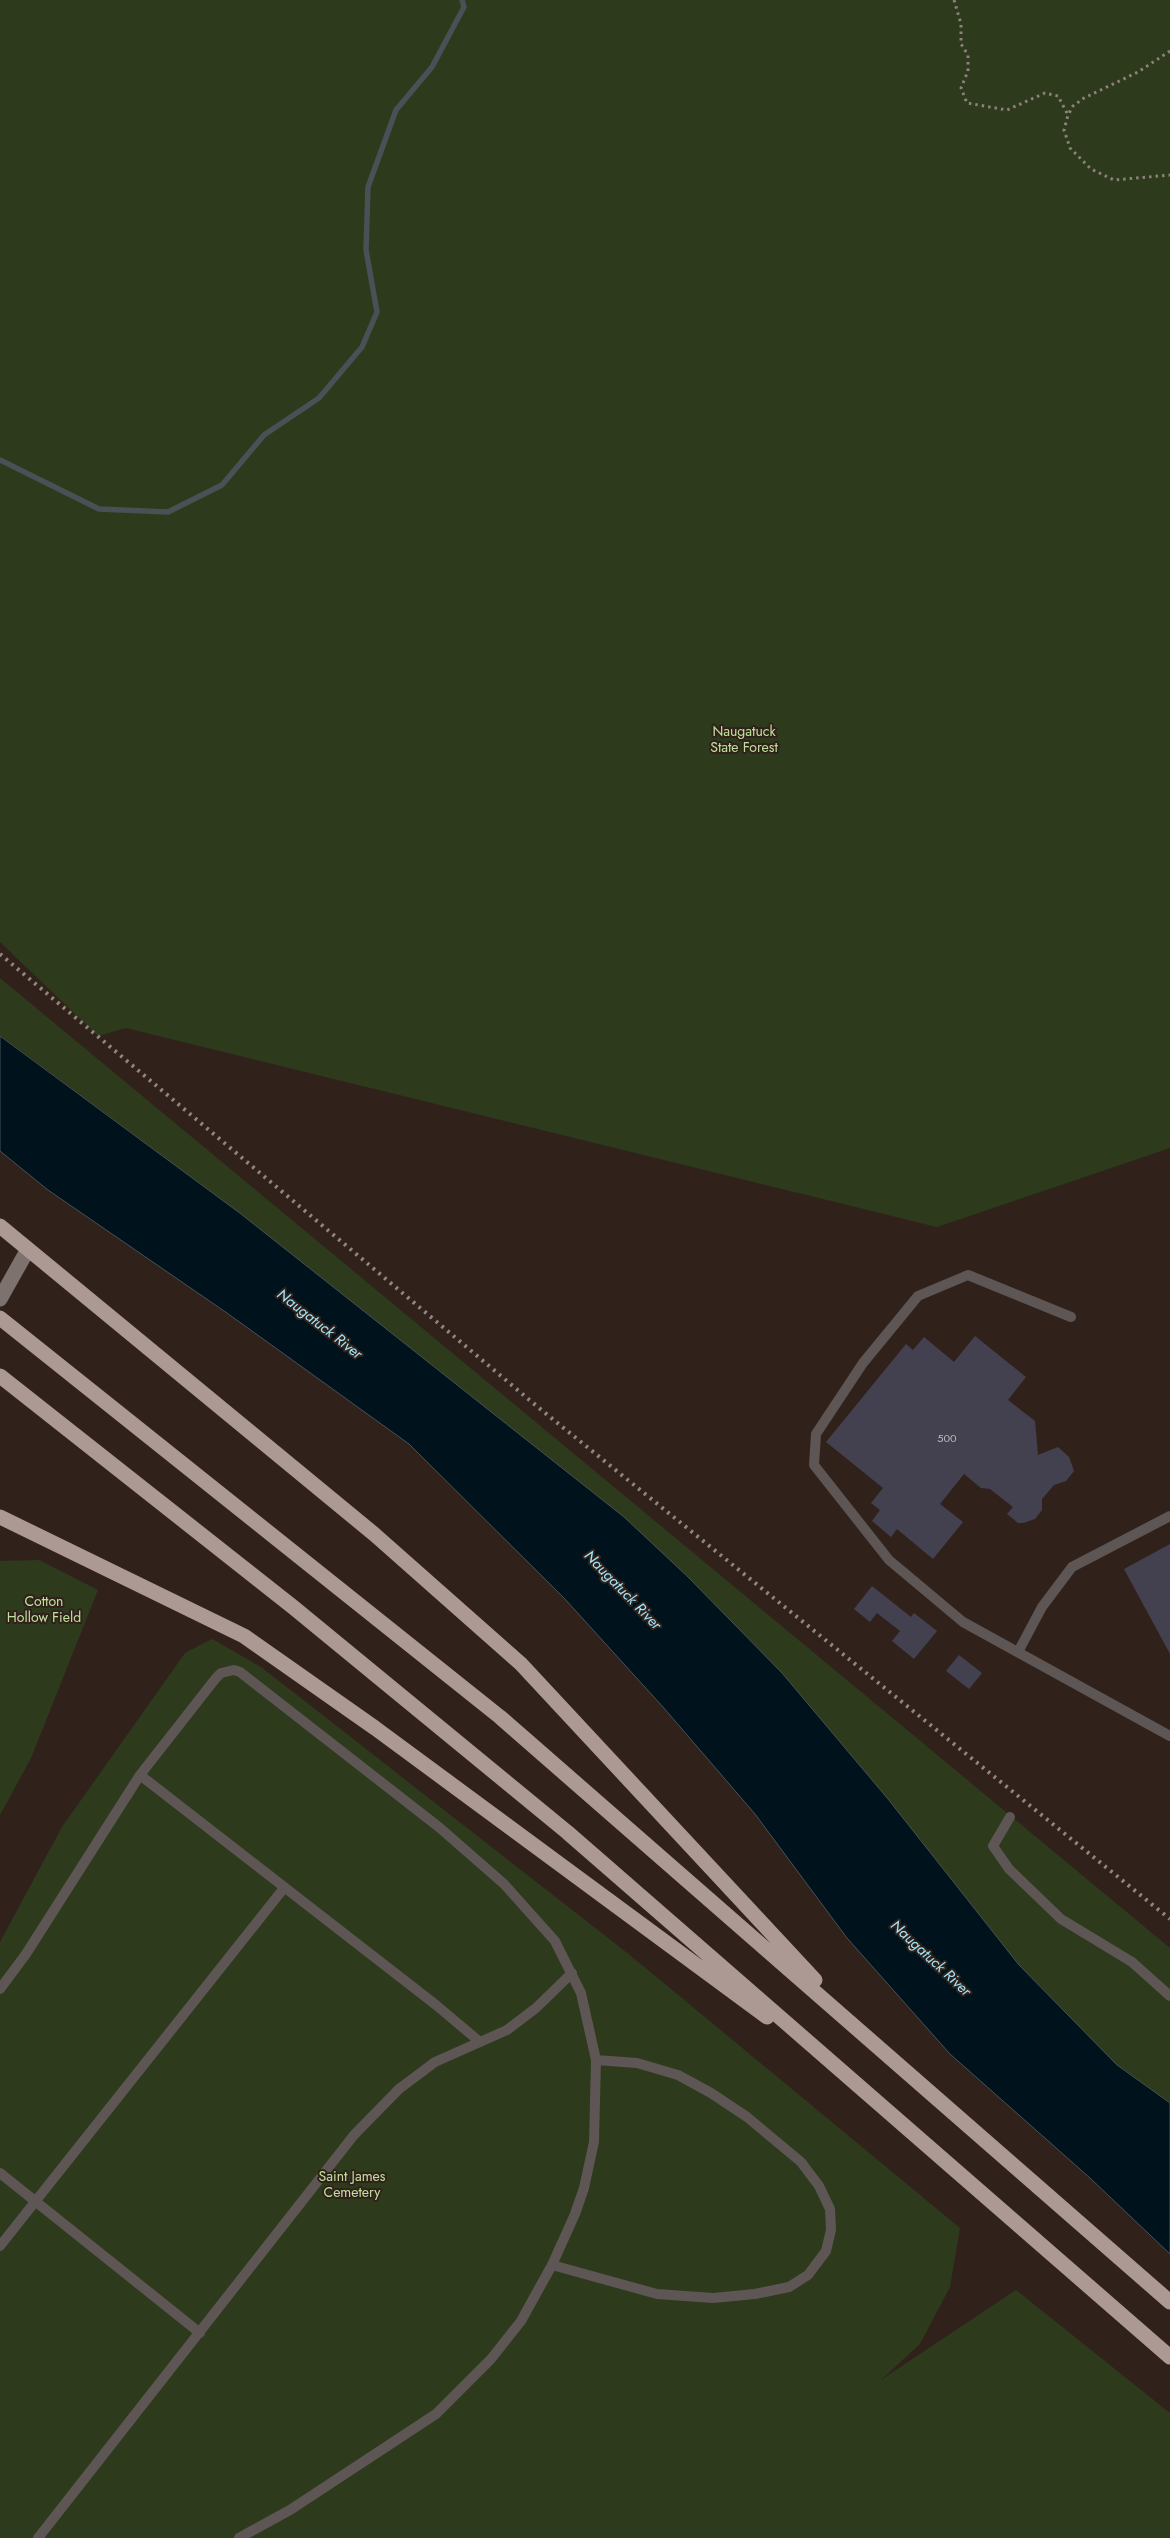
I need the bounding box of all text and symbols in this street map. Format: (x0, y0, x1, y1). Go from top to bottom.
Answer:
park label: Naugatuck State Forest (710, 725, 778, 758)
water label: Naugatuck River (273, 1286, 365, 1364)
house number: 500 (937, 1432, 957, 1446)
water label: Naugatuck River (580, 1548, 664, 1634)
park label: Cotton Hollow Field (7, 1595, 81, 1628)
water label: Naugatuck River (886, 1917, 974, 2001)
park label: Saint James Cemetery (319, 2170, 385, 2202)

